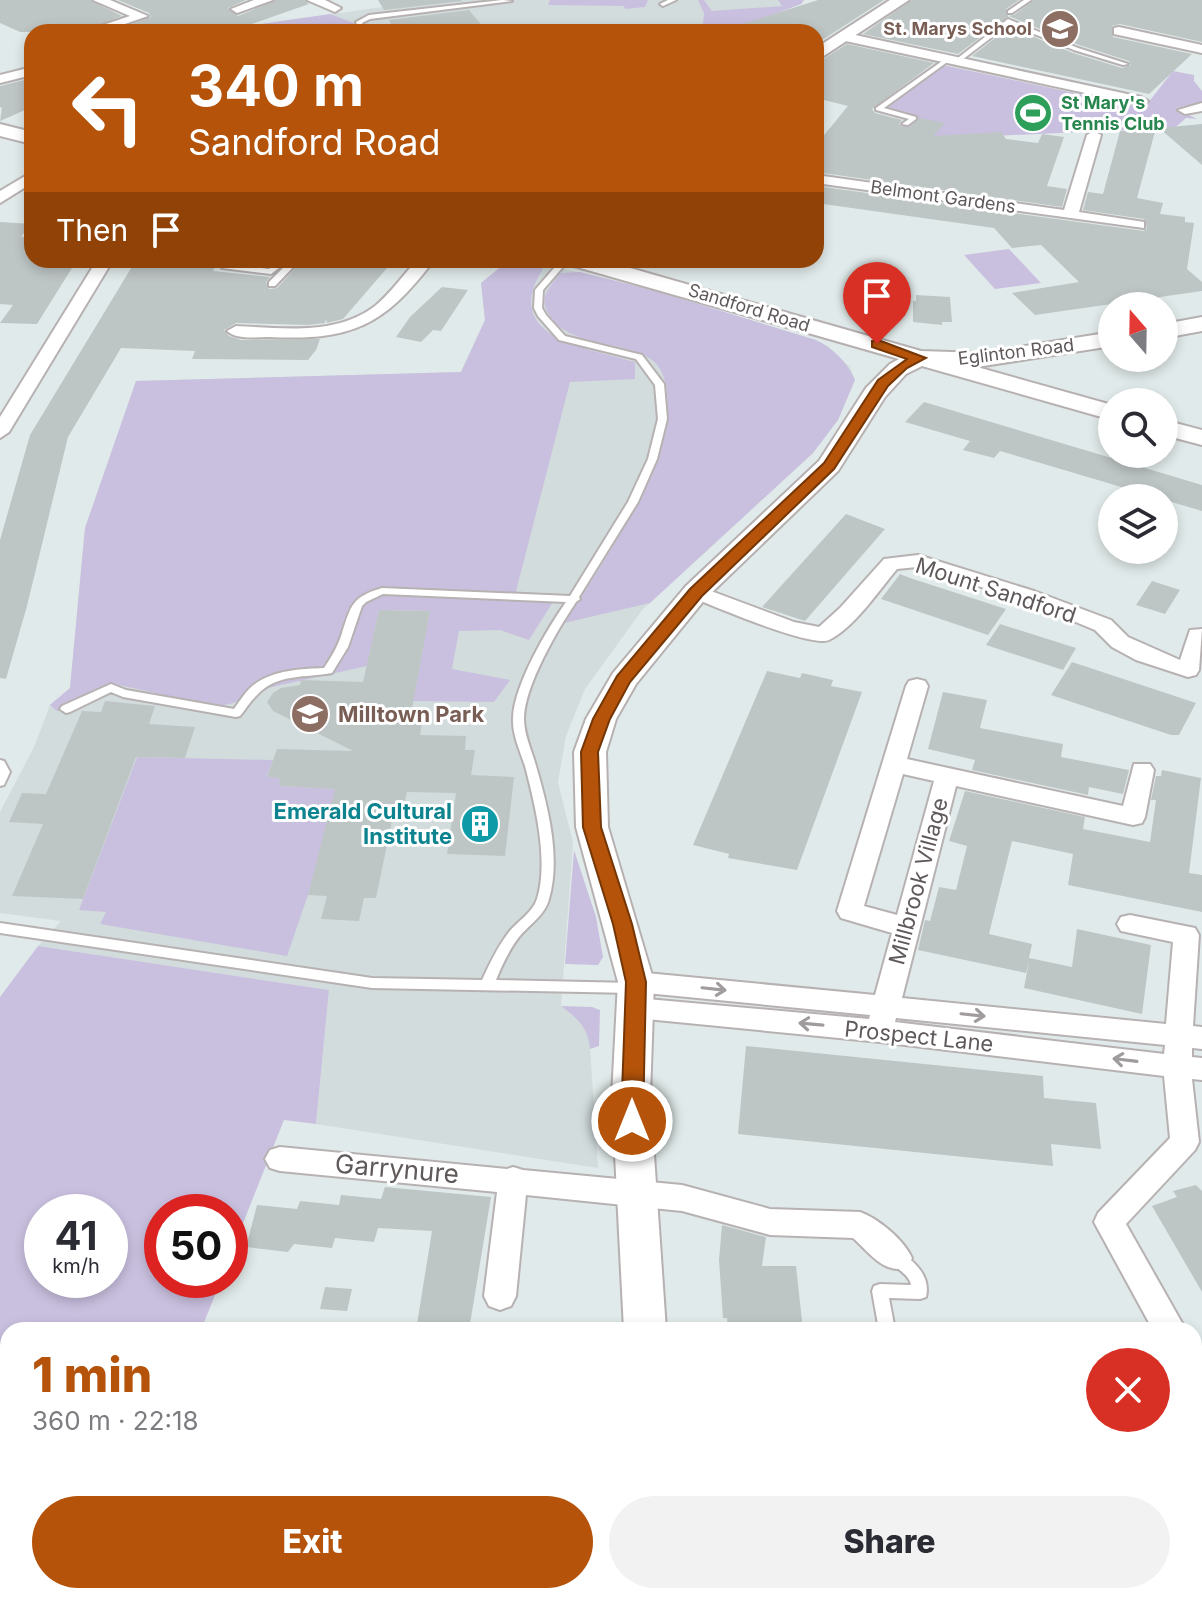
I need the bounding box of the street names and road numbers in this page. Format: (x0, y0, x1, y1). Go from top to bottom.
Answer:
street label: Belmont Gardens (869, 176, 1017, 217)
street label: Sandford Road (686, 279, 813, 336)
street label: Eglinton Road (957, 334, 1075, 369)
street label: Mount Sandford (912, 552, 1080, 628)
street label: Millbrook Village (883, 795, 953, 967)
street label: Prospect Lane (843, 1015, 995, 1057)
street label: Garrynure (334, 1148, 460, 1189)

